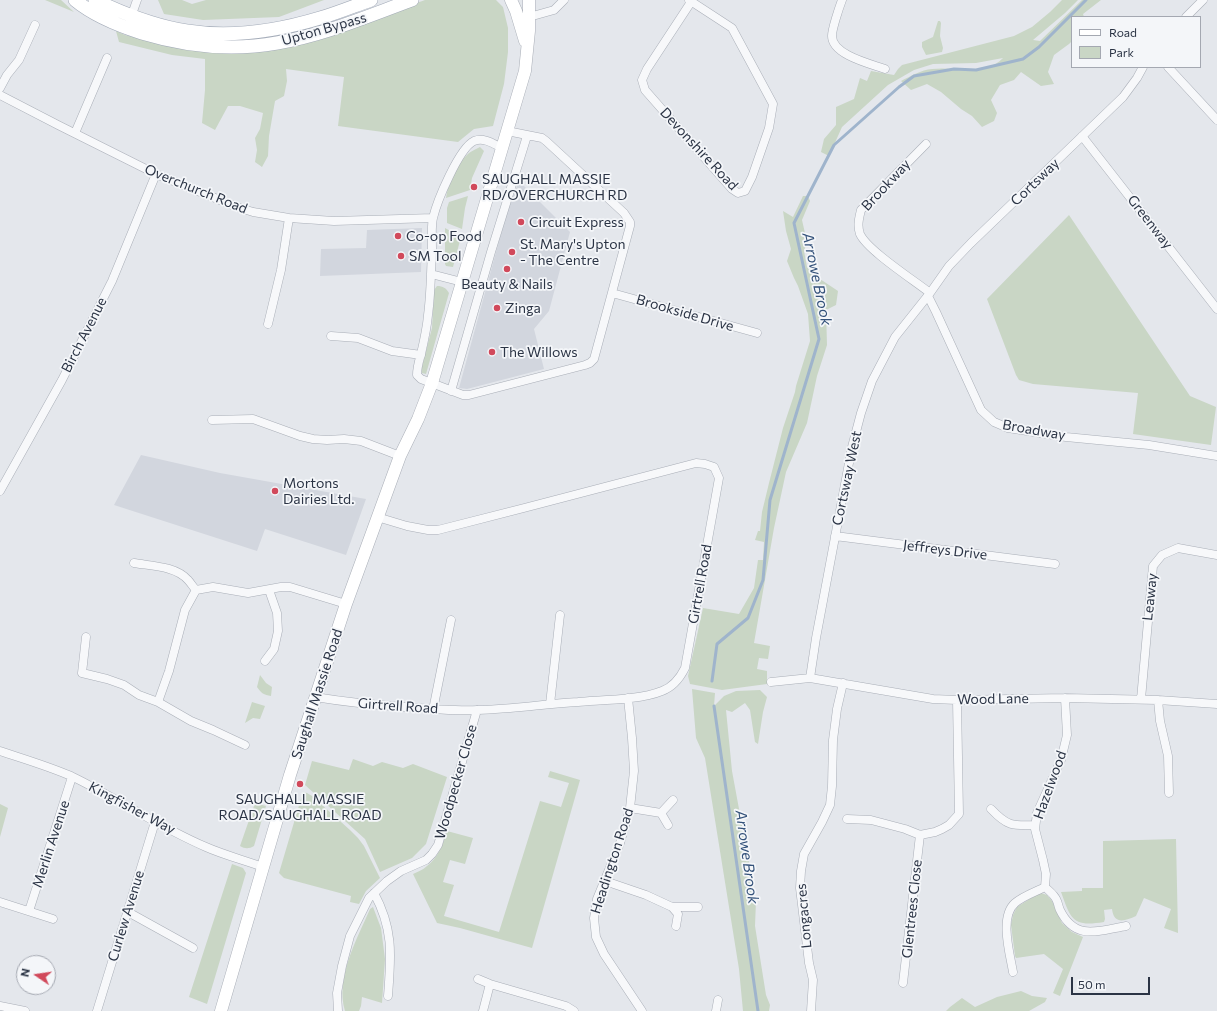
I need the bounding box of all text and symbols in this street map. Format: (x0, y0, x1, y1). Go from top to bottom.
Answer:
street label: Upton Bypass (280, 9, 368, 49)
legend (1071, 16, 1201, 68)
text: Road (1109, 25, 1137, 39)
text: Park (1109, 45, 1134, 59)
street label: Devonshire Road (656, 104, 742, 194)
street label: Cortsway (1007, 155, 1063, 209)
street label: Brookway (858, 156, 914, 214)
street label: Overchurch Road (142, 161, 250, 217)
place label: SAUGHALL MASSIE RD/OVERCHURCH RD (482, 171, 627, 204)
marker: SAUGHALL MASSIE RD/OVERCHURCH RD (469, 182, 479, 192)
street label: Greenway (1124, 192, 1176, 252)
place label: Circuit Express (529, 214, 624, 230)
marker: Circuit Express (516, 217, 526, 227)
place label: Co-op Food (406, 228, 482, 244)
marker: Co-op Food (393, 231, 403, 241)
water label: Arrowe Brook (798, 231, 836, 327)
place label: St. Mary's Upton - The Centre (520, 236, 626, 268)
marker: St. Mary's Upton - The Centre (507, 247, 517, 257)
place label: SM Tool (409, 248, 461, 264)
marker: SM Tool (396, 251, 406, 261)
marker: Beauty & Nails (502, 264, 512, 274)
place label: Beauty & Nails (461, 276, 553, 292)
street label: Brookside Drive (634, 291, 736, 335)
street label: Birch Avenue (58, 295, 110, 375)
place label: Zinga (505, 300, 541, 316)
marker: Zinga (492, 303, 502, 313)
place label: The Willows (500, 344, 578, 360)
marker: The Willows (487, 347, 497, 357)
street label: Broadway (1001, 416, 1067, 444)
street label: Cortsway West (829, 429, 865, 527)
place label: Mortons Dairies Ltd. (283, 475, 354, 508)
marker: Mortons Dairies Ltd. (270, 486, 280, 496)
street label: Jeffreys Drive (902, 537, 988, 563)
street label: Girtrell Road (685, 543, 715, 625)
street label: Leaway (1139, 572, 1161, 622)
street label: Saughall Massie Road (288, 627, 346, 761)
street label: Wood Lane (957, 690, 1029, 708)
street label: Girtrell Road (357, 695, 439, 717)
street label: Woodpecker Close (432, 723, 480, 841)
street label: Hazelwood (1030, 749, 1070, 821)
street label: Kingfisher Way (86, 778, 178, 838)
marker: SAUGHALL MASSIE ROAD/SAUGHALL ROAD (295, 779, 305, 789)
place label: SAUGHALL MASSIE ROAD/SAUGHALL ROAD (219, 791, 381, 824)
street label: Merlin Avenue (29, 798, 73, 890)
street label: Headington Road (587, 806, 637, 916)
water label: Arrowe Brook (731, 809, 763, 905)
street label: Glentrees Close (898, 859, 926, 959)
street label: Curlew Avenue (104, 868, 148, 964)
street label: Longacres (793, 883, 815, 949)
north arrow (16, 955, 56, 995)
text: N (18, 967, 32, 978)
scale bar (1073, 969, 1152, 995)
text: 50 m (1078, 977, 1106, 991)

